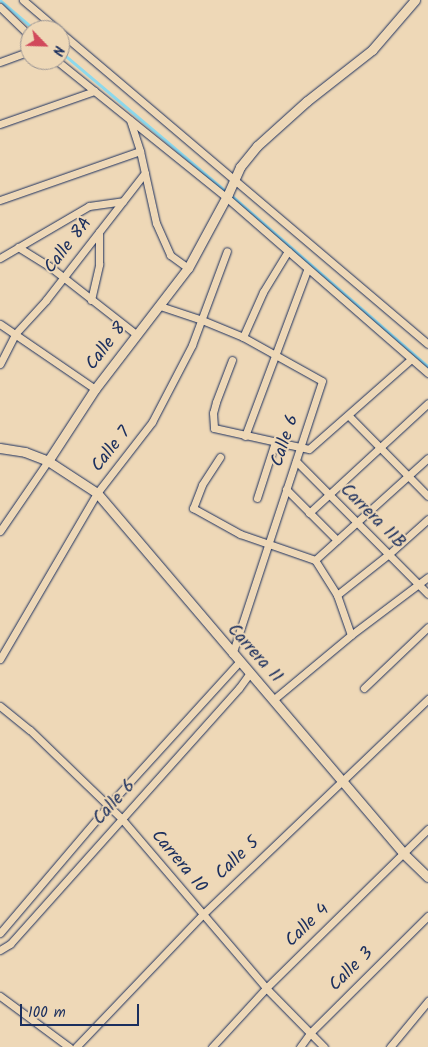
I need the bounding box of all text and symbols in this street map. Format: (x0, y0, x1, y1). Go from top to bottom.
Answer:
north arrow (20, 20, 70, 70)
text: N (46, 42, 70, 59)
street label: Calle 8A (40, 214, 98, 278)
street label: Calle 8 (82, 319, 132, 375)
street label: Calle 6 (267, 412, 305, 470)
street label: Calle 7 (88, 423, 136, 477)
street label: Carrera 11B (335, 480, 409, 554)
street label: Carrera 11 (222, 620, 286, 688)
street label: Calle 6 (89, 776, 141, 830)
street label: Carrera 10 (145, 826, 211, 898)
street label: Calle 5 (211, 833, 265, 885)
street label: Calle 4 (281, 900, 335, 952)
street label: Calle 3 (325, 943, 379, 997)
scale bar (22, 994, 141, 1026)
text: 100 m (28, 1001, 66, 1025)

